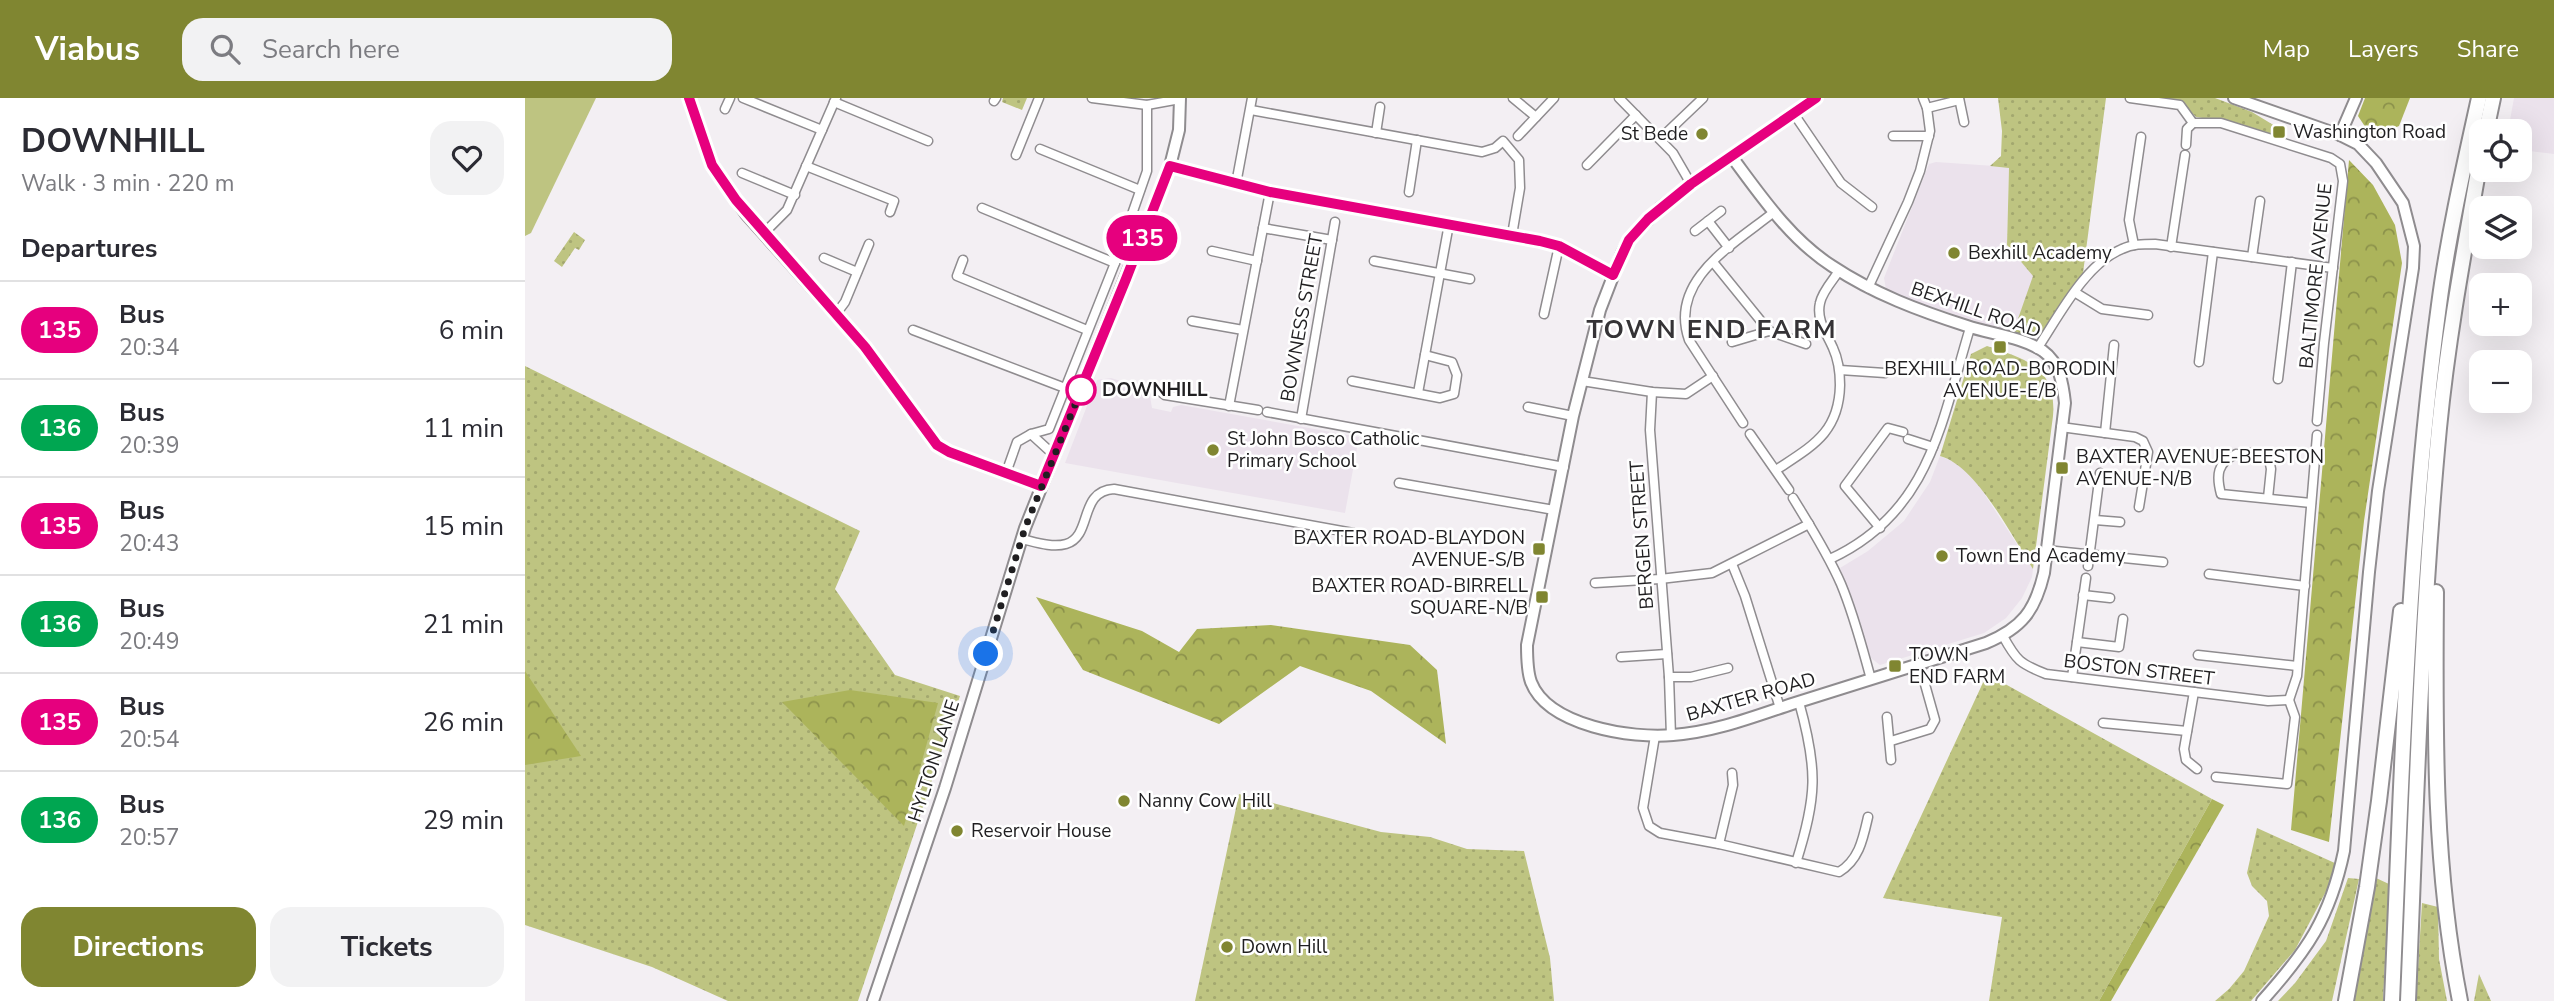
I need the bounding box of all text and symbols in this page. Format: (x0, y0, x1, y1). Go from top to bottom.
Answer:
search box (182, 18, 672, 81)
text: Viabus (35, 27, 140, 72)
icon: search (206, 30, 244, 68)
text: Search here (262, 32, 400, 67)
text: Map (2263, 33, 2310, 65)
text: Layers (2348, 33, 2419, 65)
text: Share (2457, 33, 2519, 65)
text: DOWNHILL (21, 119, 205, 164)
place label: Washington Road (2293, 119, 2446, 145)
map controls (2469, 119, 2532, 413)
button: locate (2469, 119, 2532, 182)
button: heart (430, 121, 504, 195)
place label: St Bede (1621, 121, 1688, 147)
marker: Washington Road (2271, 124, 2287, 140)
marker: St Bede (1694, 126, 1710, 142)
text: Walk · 3 min · 220 m (21, 168, 234, 199)
street label: BALTIMORE AVENUE (2293, 182, 2339, 370)
button: layers (2469, 196, 2532, 259)
line badge: 135 (1102, 215, 1182, 261)
text: 135 (1120, 222, 1164, 254)
text: Departures (21, 231, 157, 266)
street label: BOWNESS STREET (1274, 231, 1330, 404)
place label: Bexhill Academy (1968, 240, 2112, 266)
marker: Bexhill Academy (1946, 245, 1962, 261)
button: + (2469, 273, 2532, 336)
street label: BEXHILL ROAD (1908, 276, 2044, 344)
text: Bus (119, 297, 165, 332)
district label: TOWN END FARM (1586, 312, 1838, 347)
text: 6 min (439, 313, 504, 348)
text: 135 (38, 314, 81, 346)
text: 20:34 (119, 332, 179, 363)
marker: BEXHILL ROAD-BORODIN AVENUE-E/B (1992, 339, 2008, 355)
button: − (2469, 350, 2532, 413)
place label: BEXHILL ROAD-BORODIN AVENUE-E/B (1884, 356, 2116, 404)
marker: DOWNHILL (1066, 375, 1096, 405)
place label: DOWNHILL (1102, 377, 1208, 403)
text: Bus (119, 395, 165, 430)
text: 11 min (423, 411, 504, 446)
text: 136 (38, 412, 81, 444)
place label: St John Bosco Catholic Primary School (1227, 426, 1420, 474)
text: 20:39 (119, 430, 179, 461)
marker: St John Bosco Catholic Primary School (1205, 442, 1221, 458)
place label: BAXTER AVENUE-BEESTON AVENUE-N/B (2076, 444, 2324, 492)
street label: BERGEN STREET (1624, 459, 1660, 610)
marker: BAXTER AVENUE-BEESTON AVENUE-N/B (2054, 460, 2070, 476)
text: Bus (119, 493, 165, 528)
text: 15 min (423, 509, 504, 544)
text: 135 (38, 510, 81, 542)
place label: BAXTER ROAD-BLAYDON AVENUE-S/B (1294, 525, 1525, 573)
text: 20:43 (119, 528, 179, 559)
marker: BAXTER ROAD-BLAYDON AVENUE-S/B (1531, 541, 1547, 557)
place label: Town End Academy (1956, 543, 2126, 569)
marker: Town End Academy (1934, 548, 1950, 564)
place label: BAXTER ROAD-BIRRELL SQUARE-N/B (1312, 573, 1529, 621)
marker: BAXTER ROAD-BIRRELL SQUARE-N/B (1534, 589, 1550, 605)
text: Bus (119, 591, 165, 626)
text: 21 min (423, 607, 504, 642)
text: 136 (38, 608, 81, 640)
text: 20:49 (119, 626, 179, 657)
your location (968, 636, 1003, 671)
place label: TOWN END FARM (1909, 642, 2005, 690)
street label: BOSTON STREET (2062, 648, 2216, 692)
marker: TOWN END FARM (1887, 658, 1903, 674)
street label: BAXTER ROAD (1683, 666, 1819, 728)
text: Bus (119, 689, 165, 724)
street label: HYLTON LANE (902, 697, 966, 825)
text: 26 min (423, 705, 504, 740)
text: 135 (38, 706, 81, 738)
text: 20:54 (119, 724, 179, 755)
text: Bus (119, 787, 165, 822)
place label: Nanny Cow Hill (1138, 788, 1272, 814)
marker: Nanny Cow Hill (1116, 793, 1132, 809)
text: 29 min (423, 803, 504, 838)
text: 136 (38, 804, 81, 836)
place label: Reservoir House (971, 818, 1111, 844)
text: 20:57 (119, 822, 179, 853)
marker: Reservoir House (949, 823, 965, 839)
button: Directions (21, 907, 256, 987)
button: Tickets (270, 907, 504, 987)
place label: Down Hill (1241, 934, 1328, 960)
marker: Down Hill (1219, 939, 1235, 955)

